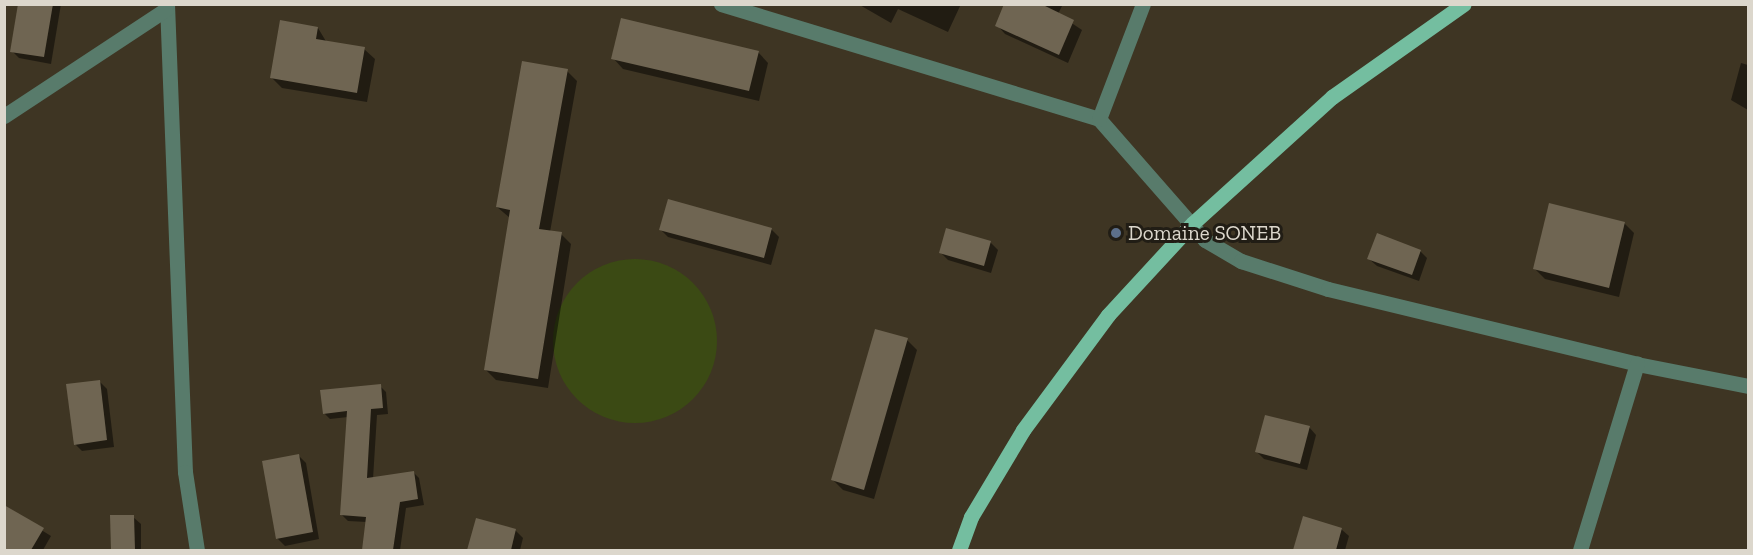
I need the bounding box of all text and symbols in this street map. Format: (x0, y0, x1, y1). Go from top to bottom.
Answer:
place label: Domaine SONEB (1128, 220, 1281, 246)
marker: Domaine SONEB (1109, 226, 1123, 240)

